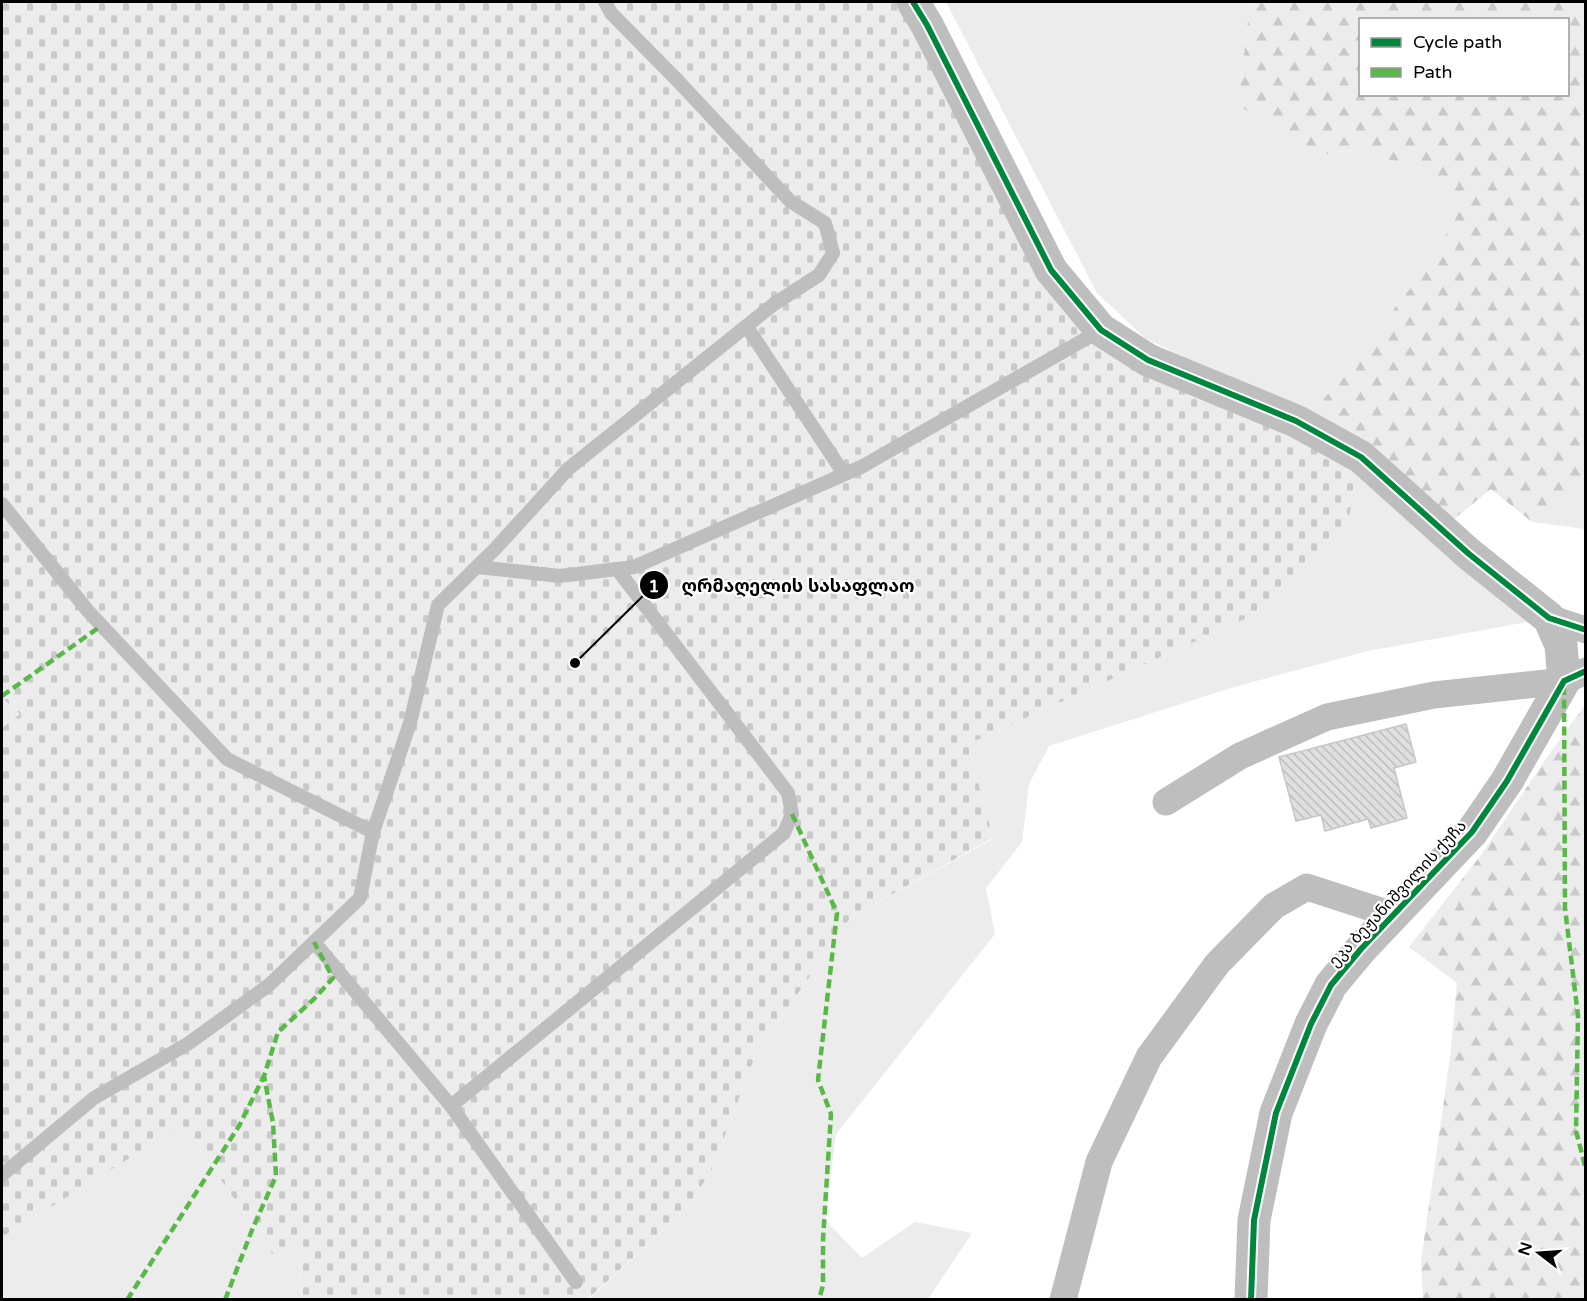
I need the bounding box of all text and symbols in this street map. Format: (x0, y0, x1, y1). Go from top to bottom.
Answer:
legend (1359, 18, 1569, 96)
text: Cycle path (1413, 31, 1502, 53)
text: Path (1413, 61, 1452, 83)
callout: ღრმაღელის სასაფლაო (639, 567, 926, 603)
text: 1 (648, 575, 660, 597)
text: ღრმაღელის სასაფლაო (682, 575, 914, 597)
street label: ეკა ბეჟანიშვილის ქუჩა (1324, 816, 1471, 971)
north arrow (1509, 1223, 1569, 1283)
text: N (1514, 1240, 1537, 1258)

